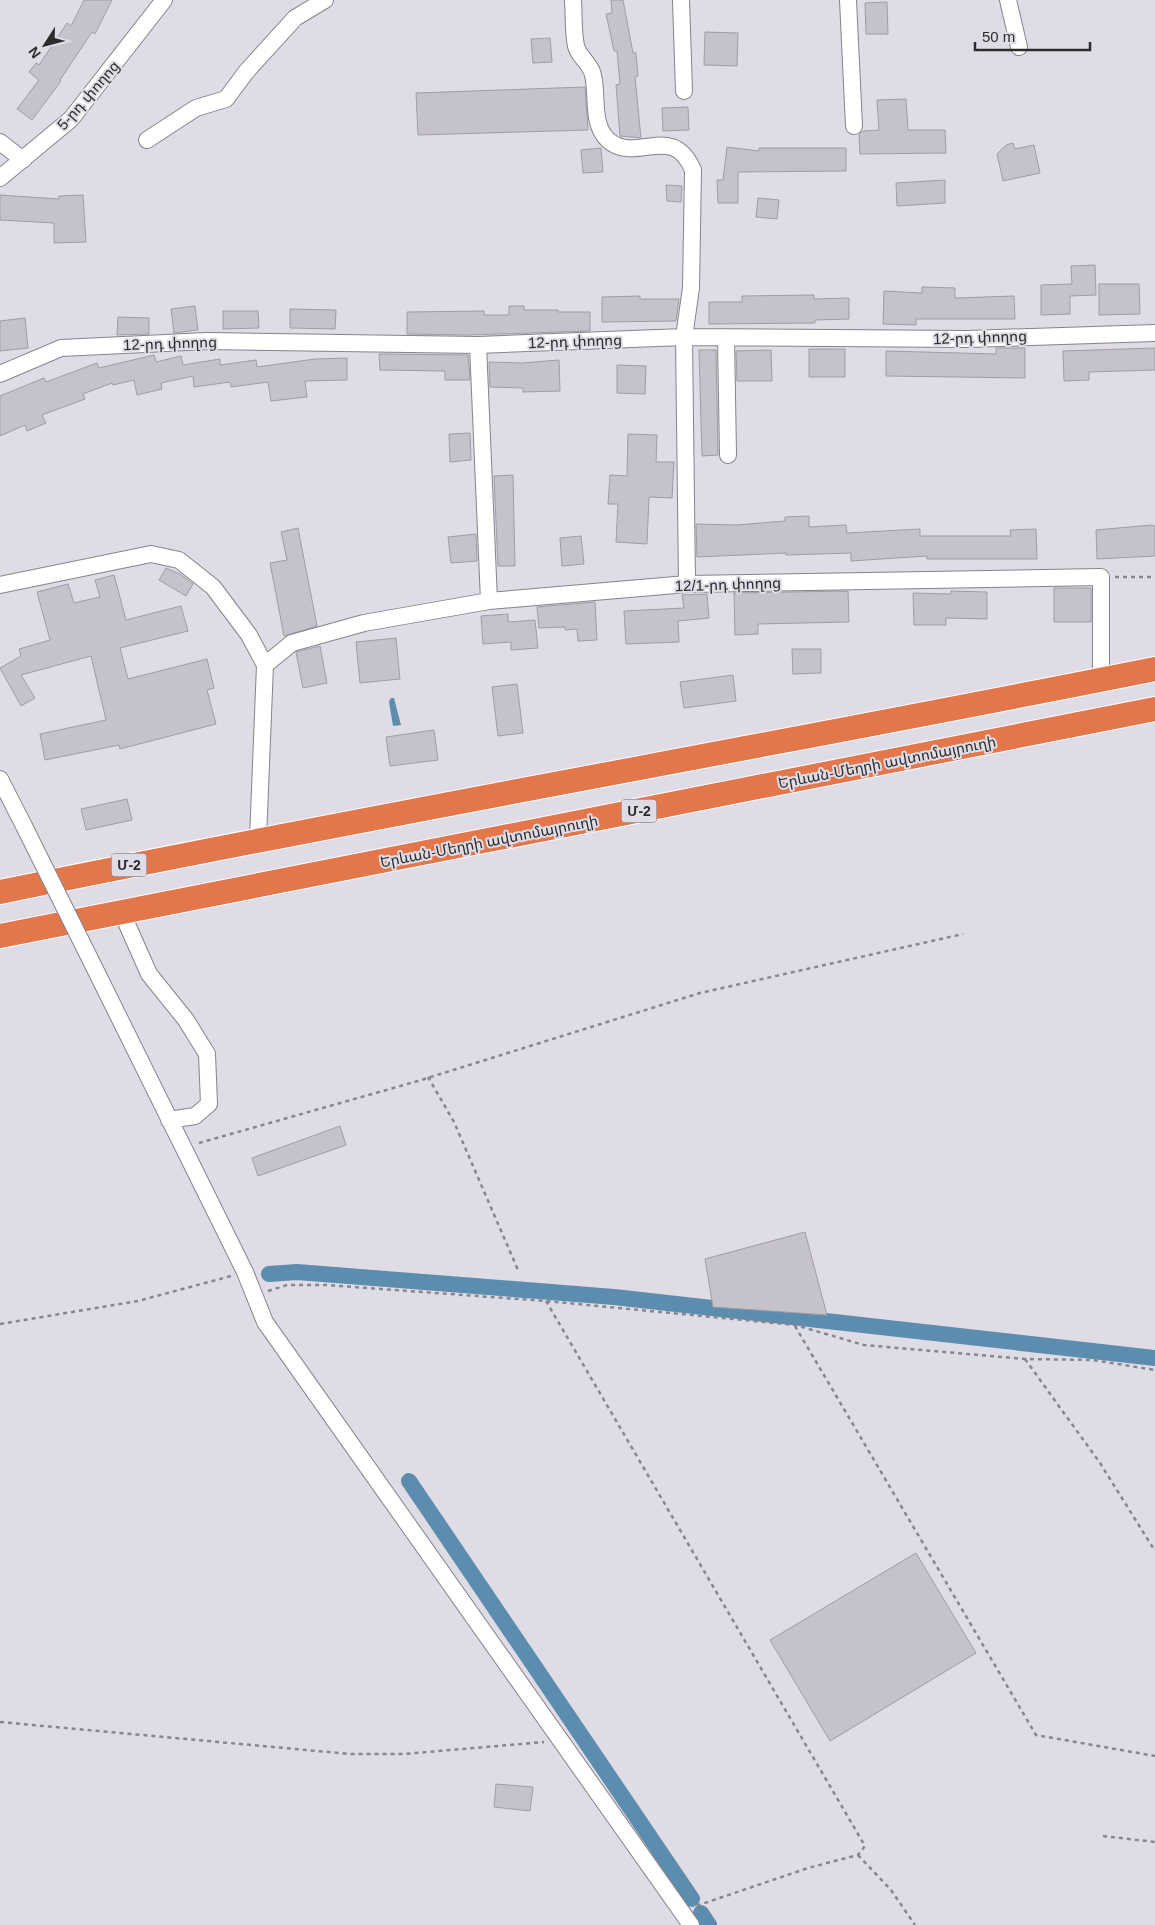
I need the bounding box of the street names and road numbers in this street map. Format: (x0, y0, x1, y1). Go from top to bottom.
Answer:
street label: 5-րդ փողոց (54, 57, 123, 134)
street label: 12-րդ փողոց (933, 327, 1027, 348)
street label: 12-րդ փողոց (528, 331, 622, 352)
street label: 12-րդ փողոց (123, 333, 217, 354)
street label: 12/1-րդ փողոց (675, 574, 782, 595)
street label: Երևան-Մեղրի ավտոմայրուղի (777, 733, 998, 792)
road number: Մ-2 (622, 799, 656, 822)
street label: Երևան-Մեղրի ավտոմայրուղի (379, 812, 600, 871)
road number: Մ-2 (112, 854, 146, 876)

